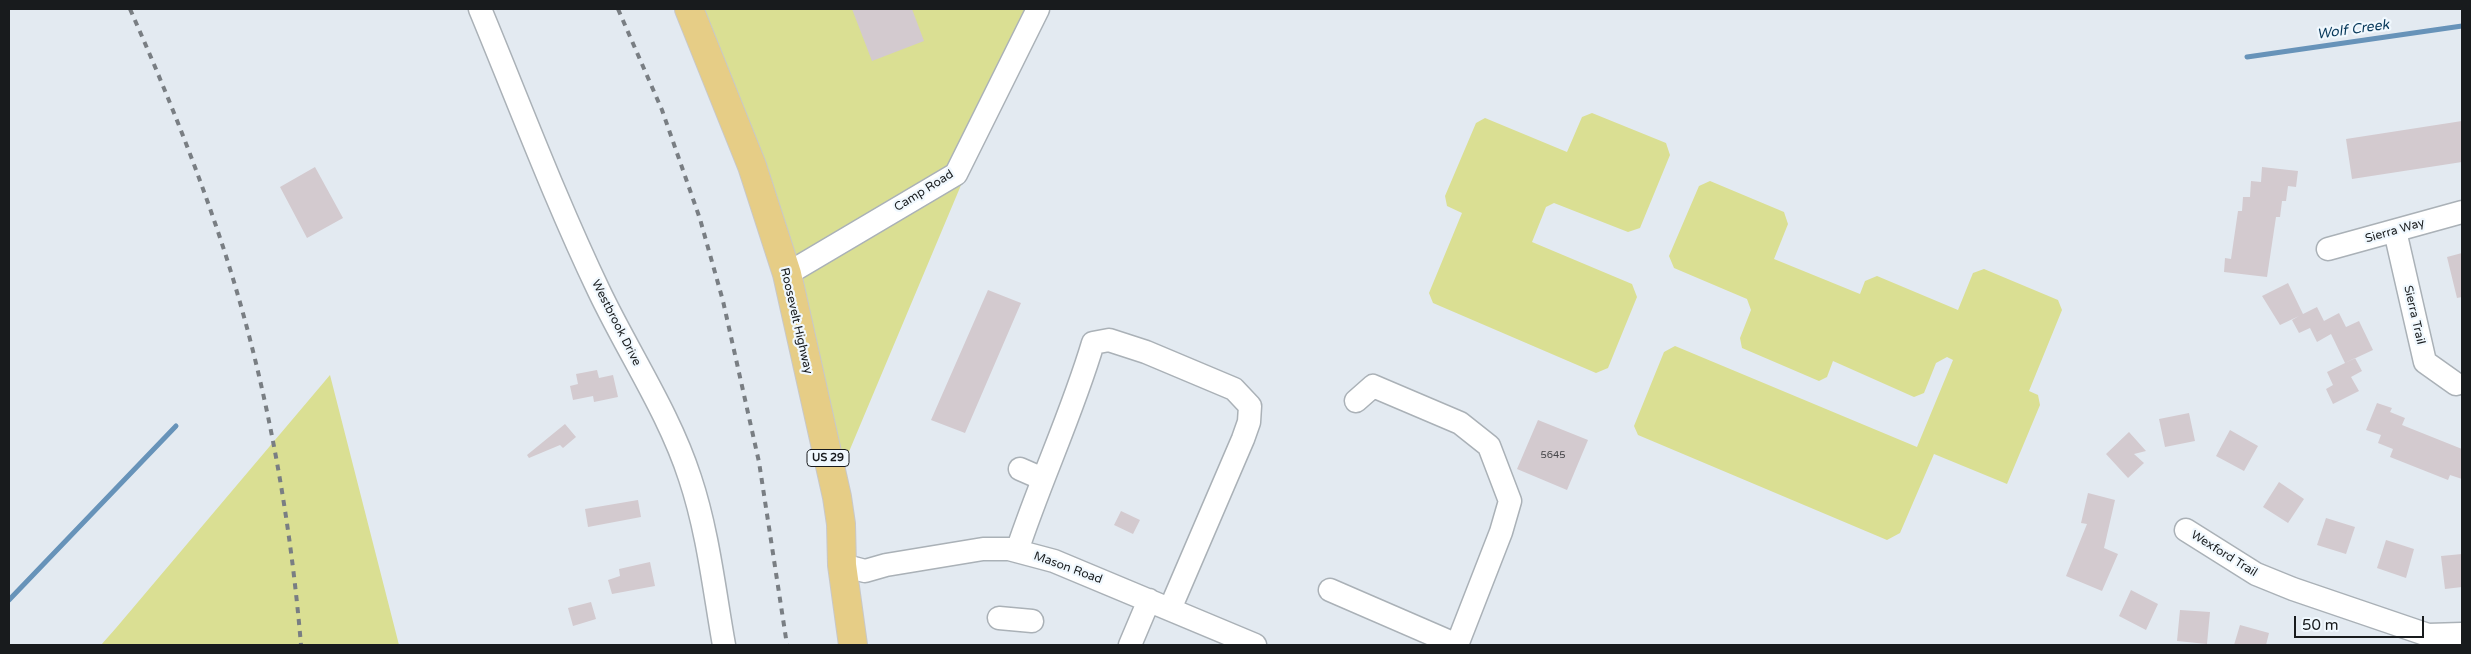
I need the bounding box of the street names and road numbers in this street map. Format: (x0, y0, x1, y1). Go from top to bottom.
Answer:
street label: Camp Road (892, 167, 956, 215)
street label: Sierra Way (2364, 216, 2426, 246)
street label: Roosevelt Highway (777, 266, 815, 376)
street label: Westbrook Drive (588, 278, 644, 368)
street label: Sierra Trail (2400, 284, 2428, 346)
road number: US 29 (807, 449, 849, 466)
street label: Wexford Trail (2188, 528, 2260, 580)
street label: Mason Road (1032, 549, 1104, 587)

